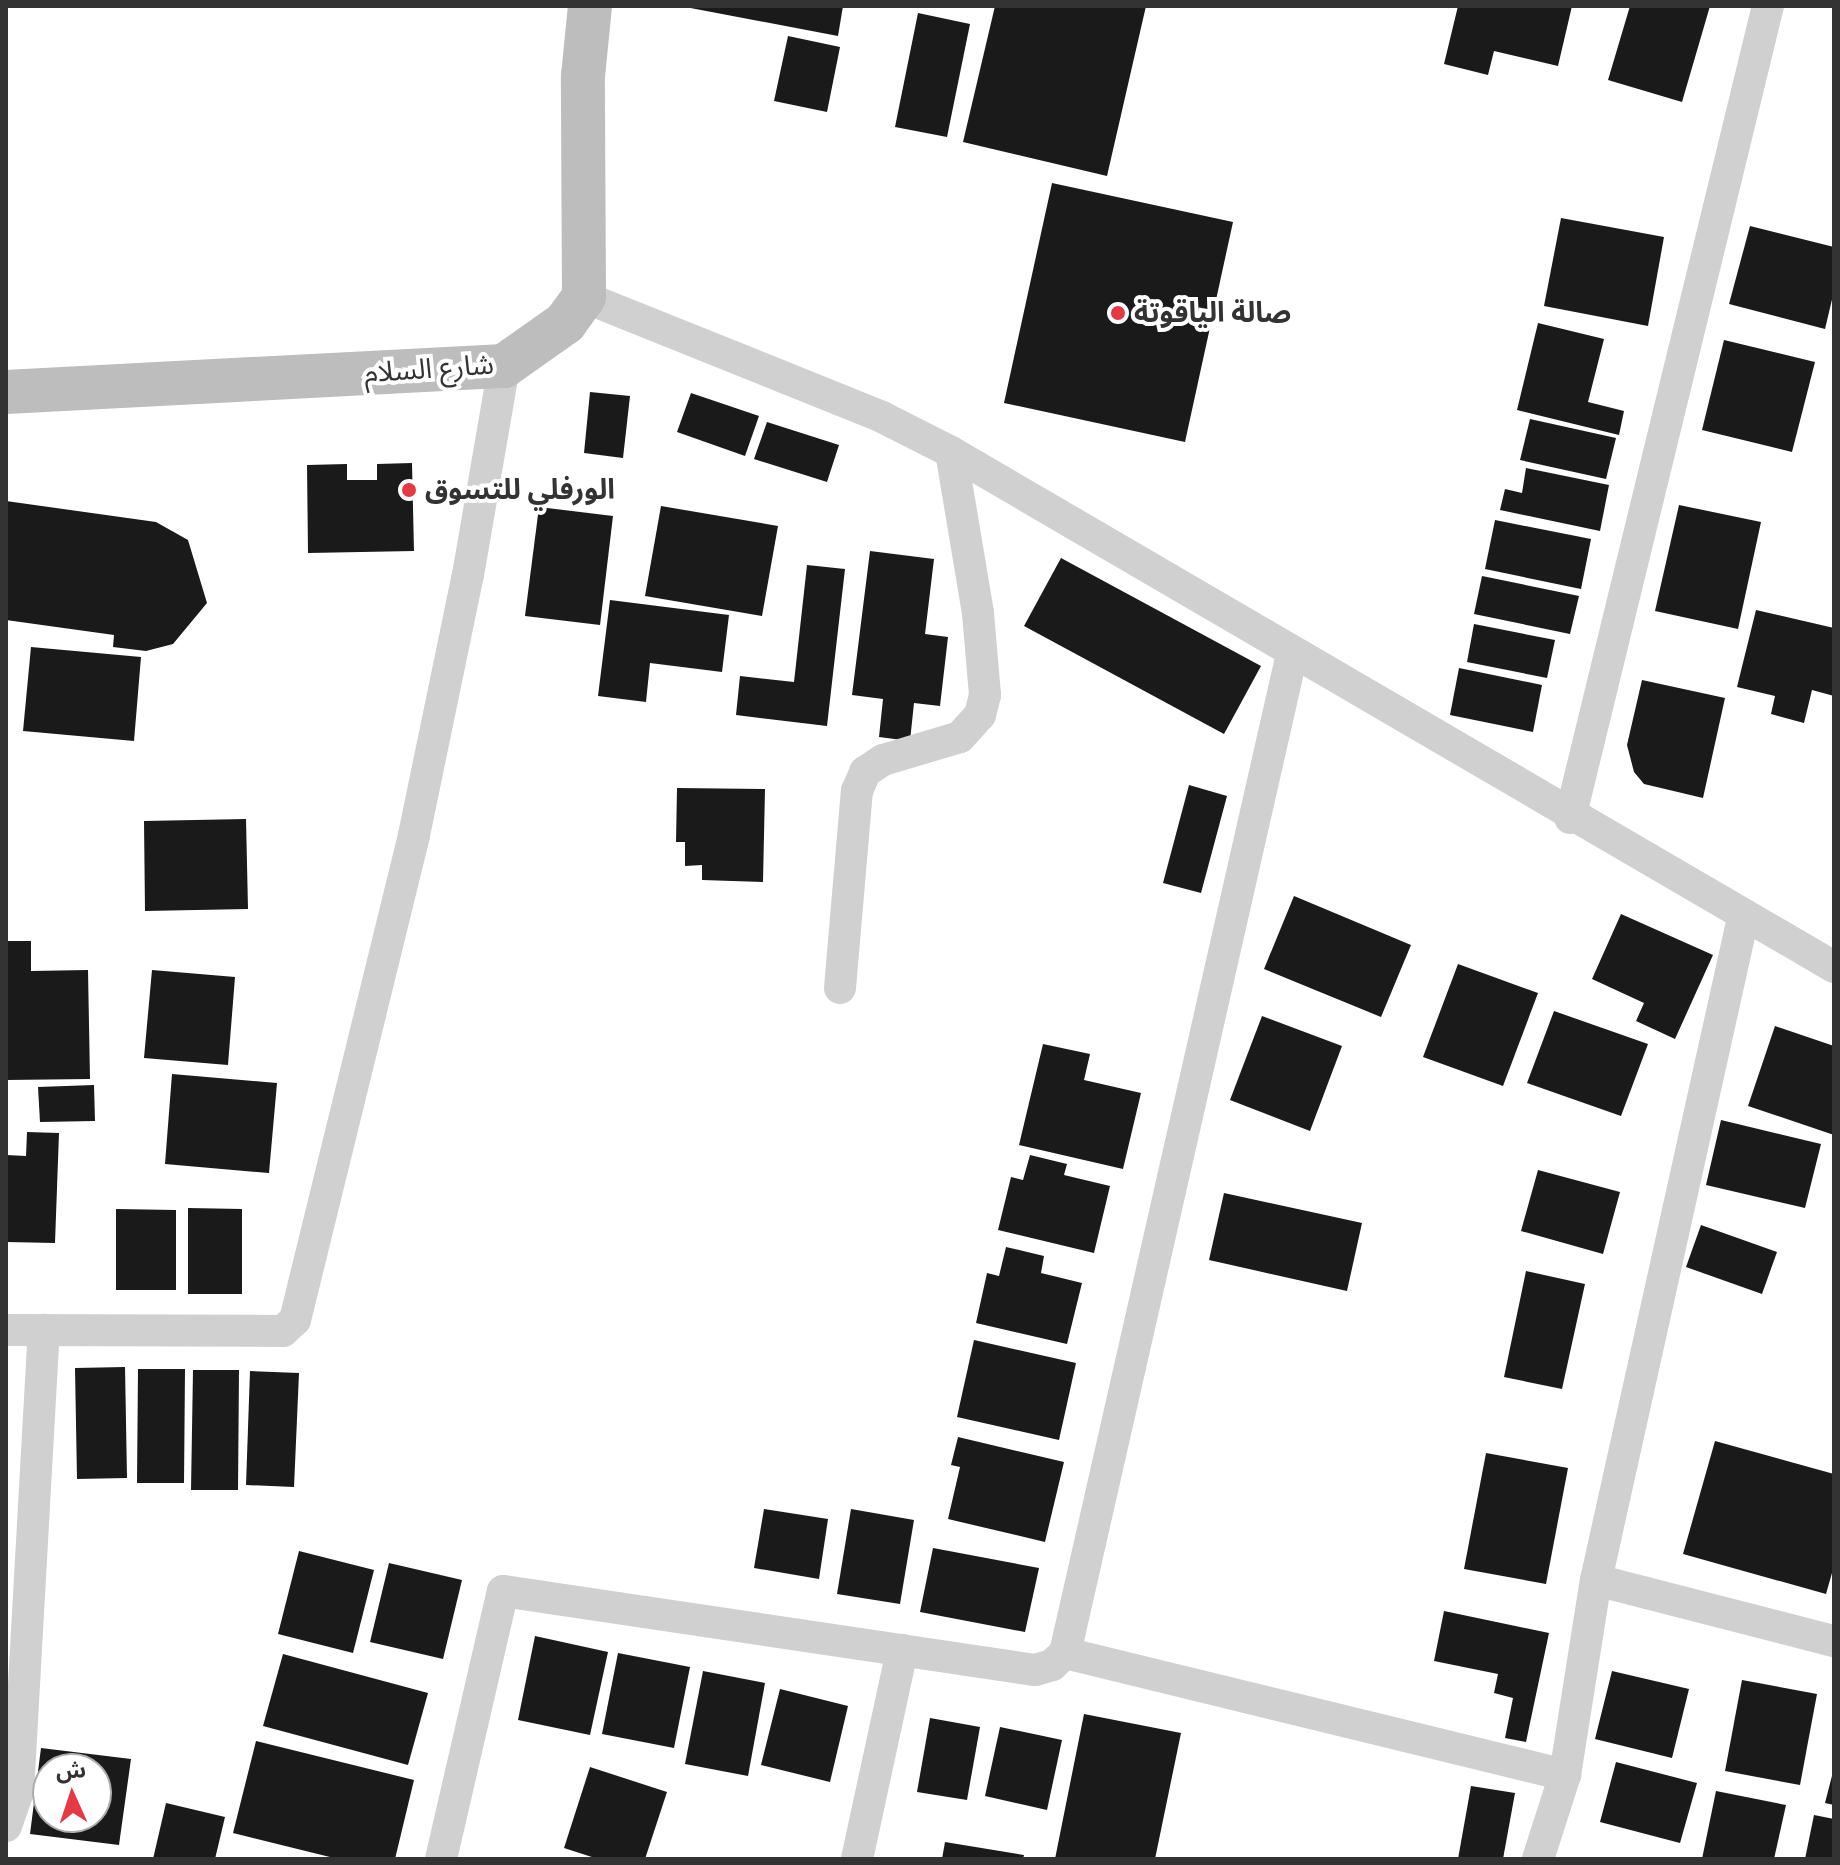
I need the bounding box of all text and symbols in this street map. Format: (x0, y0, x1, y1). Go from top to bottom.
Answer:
place label: صالة الياقوتة (1134, 296, 1291, 330)
marker: صالة الياقوتة (1109, 304, 1127, 322)
street label: شارع السلام (363, 348, 495, 390)
place label: الورفلي للتسوق (425, 473, 615, 507)
marker: الورفلي للتسوق (400, 481, 418, 499)
north arrow (32, 1753, 112, 1833)
text: ش (55, 1755, 87, 1786)

